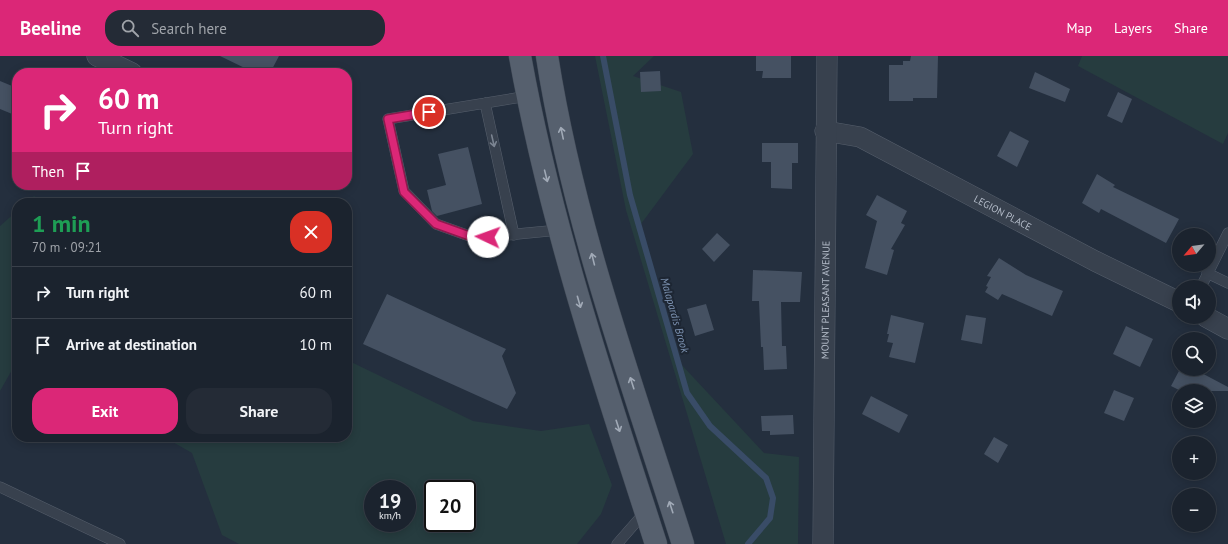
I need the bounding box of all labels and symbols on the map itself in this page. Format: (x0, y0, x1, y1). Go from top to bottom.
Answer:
pin (412, 95, 446, 129)
one-way arrow (558, 127, 566, 140)
one-way arrow (490, 135, 498, 148)
one-way arrow (543, 169, 550, 182)
street label: LEGION PLACE (972, 192, 1034, 233)
position arrow (467, 216, 509, 258)
north arrow (1172, 228, 1216, 272)
street label: MOUNT PLEASANT AVENUE (819, 241, 832, 359)
one-way arrow (588, 253, 596, 266)
water label: Malapardis Brook (658, 276, 693, 355)
one-way arrow (576, 295, 583, 308)
one-way arrow (628, 377, 635, 390)
one-way arrow (615, 419, 622, 432)
speed limit sign: 20 (424, 480, 476, 532)
one-way arrow (667, 501, 675, 513)

